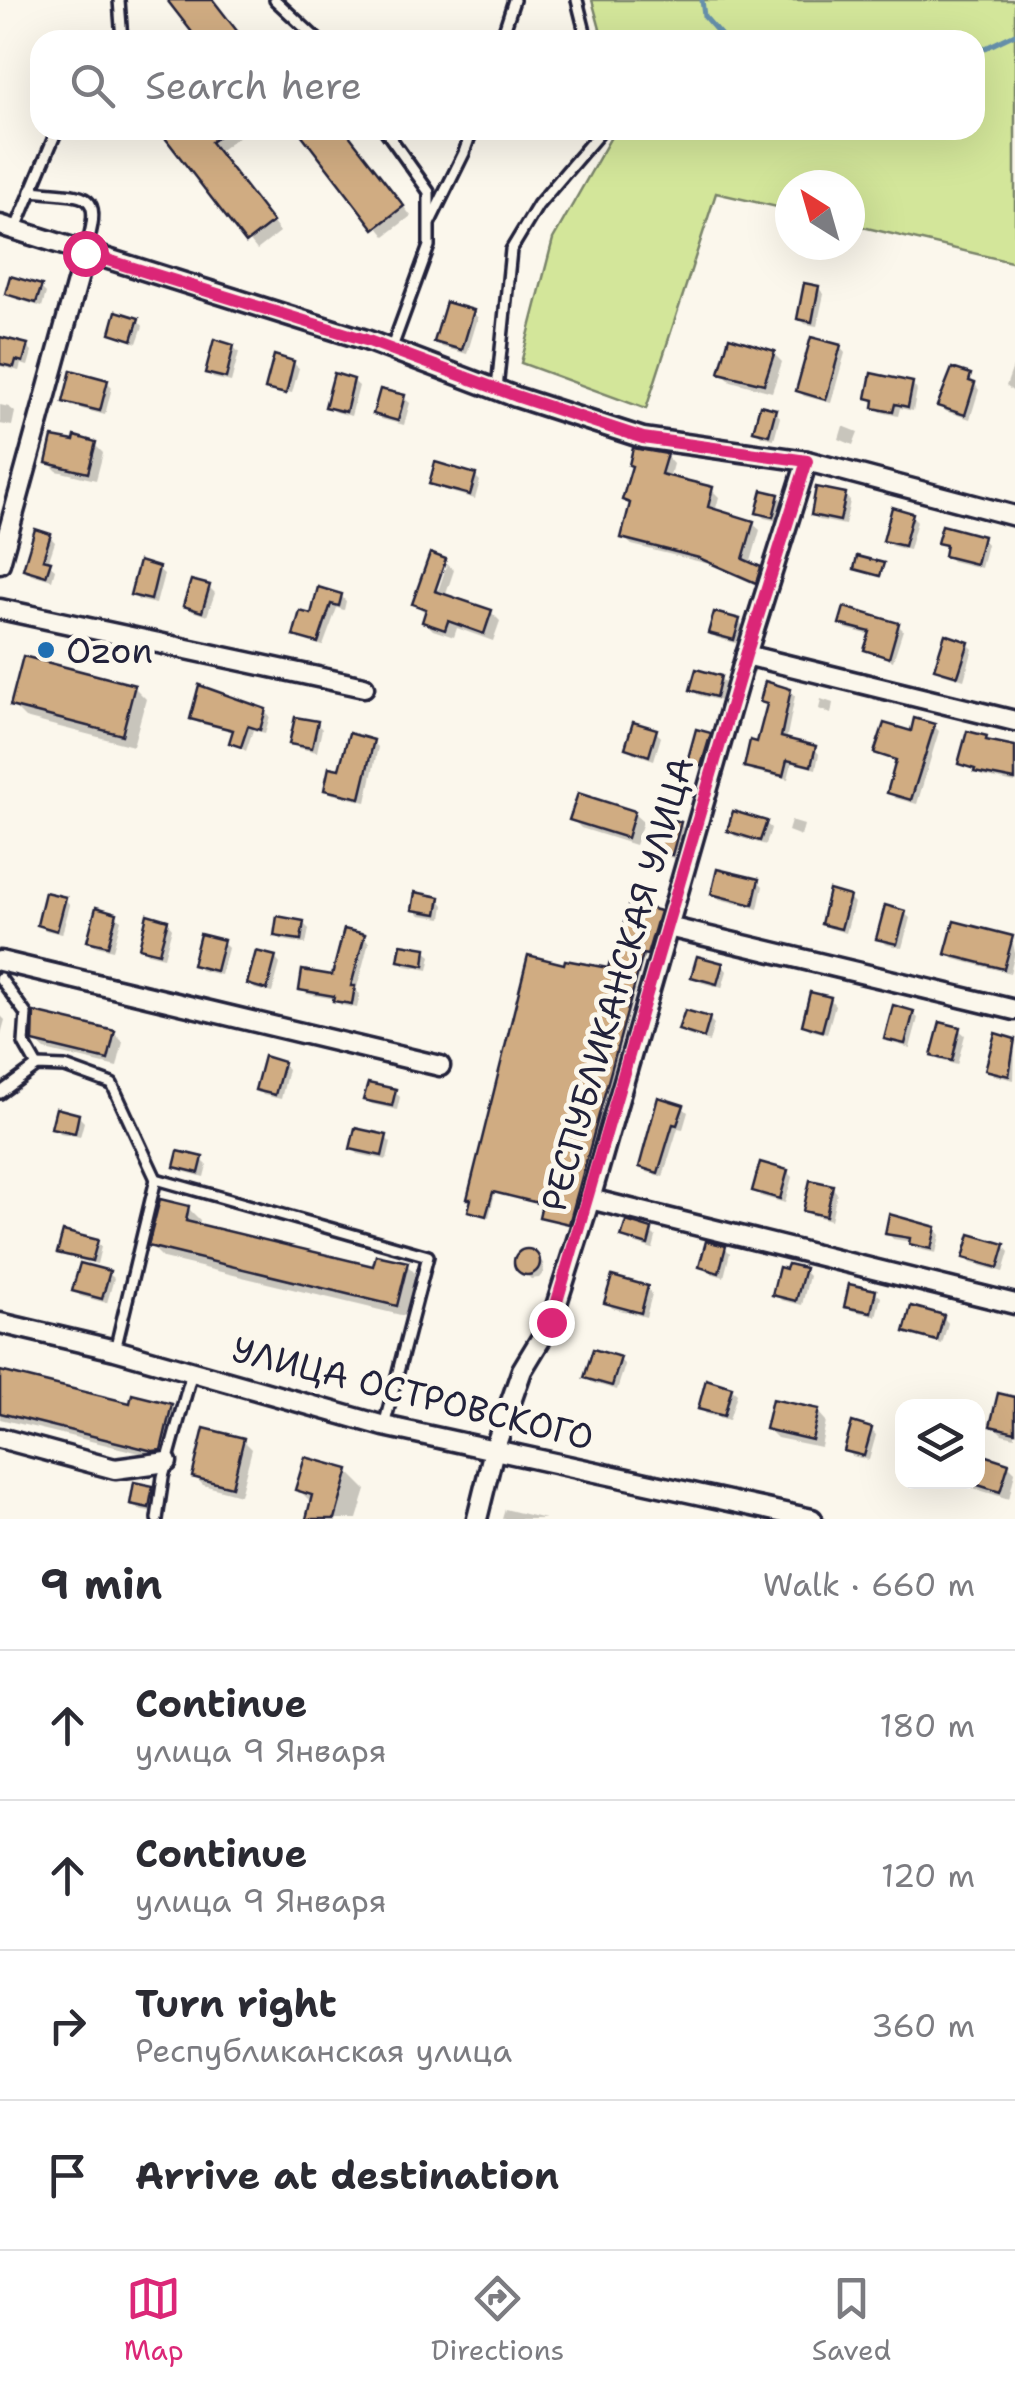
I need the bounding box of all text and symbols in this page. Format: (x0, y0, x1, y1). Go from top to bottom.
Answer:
search box (30, 30, 985, 140)
icon: search (65, 58, 120, 113)
text: Search here (145, 60, 362, 111)
north arrow (775, 170, 865, 260)
route start (63, 231, 109, 277)
place label: Ozon (66, 627, 153, 674)
marker: Ozon (35, 639, 57, 661)
street label: РЕСПУБЛИКАНСКАЯ УЛИЦА (530, 751, 704, 1217)
route end (529, 1300, 575, 1346)
street label: УЛИЦА ОСТРОВСКОГО (227, 1325, 599, 1461)
map controls (895, 1399, 985, 1489)
button: layers (895, 1399, 985, 1489)
text: 9 min (40, 1556, 162, 1612)
text: Walk · 660 m (763, 1563, 975, 1606)
text: Continue (135, 1678, 307, 1729)
icon: ahead (40, 1698, 95, 1753)
text: 180 m (879, 1704, 975, 1747)
text: улица 9 Января (135, 1729, 387, 1772)
text: Continue (135, 1828, 307, 1879)
icon: ahead (40, 1848, 95, 1903)
text: 120 m (881, 1854, 975, 1897)
text: улица 9 Января (135, 1879, 387, 1922)
text: Turn right (135, 1978, 337, 2029)
icon: right (40, 1998, 95, 2053)
text: 360 m (871, 2004, 975, 2047)
text: Республиканская улица (135, 2029, 512, 2072)
icon: arrive (40, 2148, 95, 2203)
text: Arrive at destination (135, 2150, 559, 2201)
tab: Map (124, 2271, 184, 2369)
tab: Directions (431, 2271, 564, 2369)
tab: Saved (812, 2271, 891, 2369)

